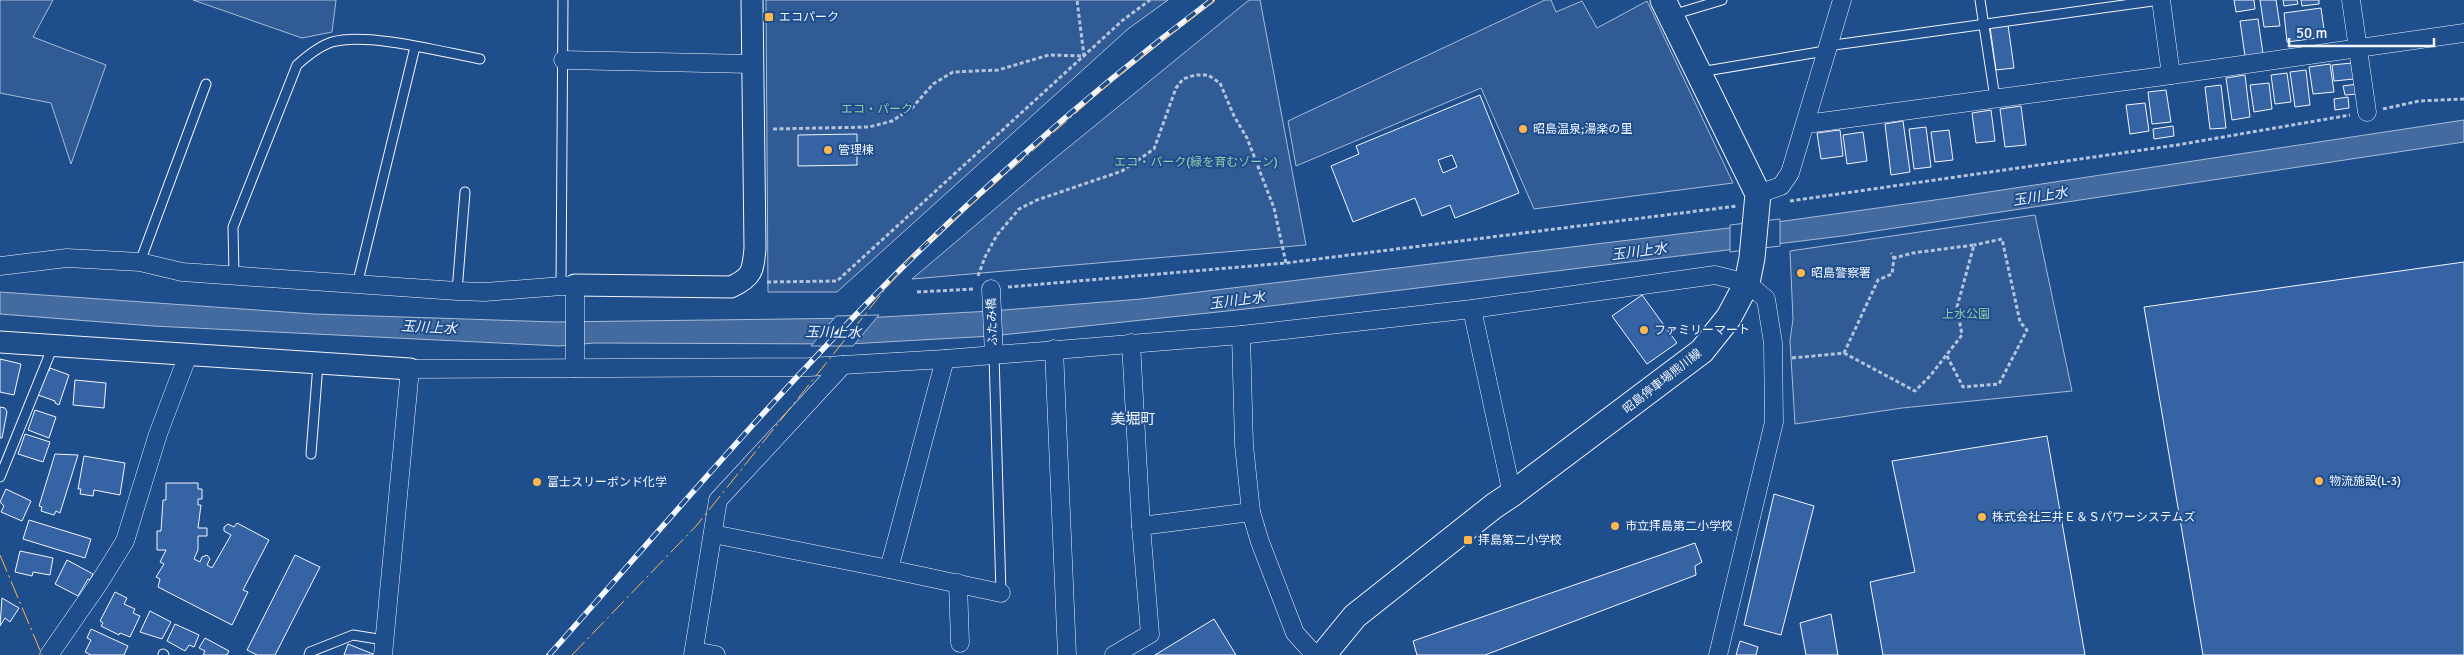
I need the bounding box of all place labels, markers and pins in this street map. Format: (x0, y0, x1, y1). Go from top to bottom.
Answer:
place label: エコパーク (779, 10, 839, 25)
marker: エコパーク (763, 11, 775, 23)
place label: 昭島温泉;湯楽の里 (1533, 122, 1632, 137)
marker: 昭島温泉;湯楽の里 (1517, 123, 1529, 135)
place label: 管理棟 (838, 143, 874, 158)
marker: 管理棟 (822, 144, 834, 156)
place label: 昭島警察署 (1811, 266, 1871, 281)
marker: 昭島警察署 (1795, 267, 1807, 279)
place label: ファミリーマート (1654, 323, 1750, 338)
marker: ファミリーマート (1638, 324, 1650, 336)
place label: 物流施設(L-3) (2329, 474, 2401, 489)
place label: 富士スリーボンド化学 (547, 475, 667, 490)
marker: 物流施設(L-3) (2313, 475, 2325, 487)
marker: 富士スリーボンド化学 (531, 476, 543, 488)
place label: 株式会社三井Ｅ＆Ｓパワーシステムズ (1992, 510, 2195, 525)
marker: 株式会社三井Ｅ＆Ｓパワーシステムズ (1976, 511, 1988, 523)
place label: 市立拝島第二小学校 (1625, 519, 1733, 534)
marker: 市立拝島第二小学校 (1609, 520, 1621, 532)
place label: 拝島第二小学校 (1478, 533, 1562, 548)
marker: 拝島第二小学校 (1462, 534, 1474, 546)

